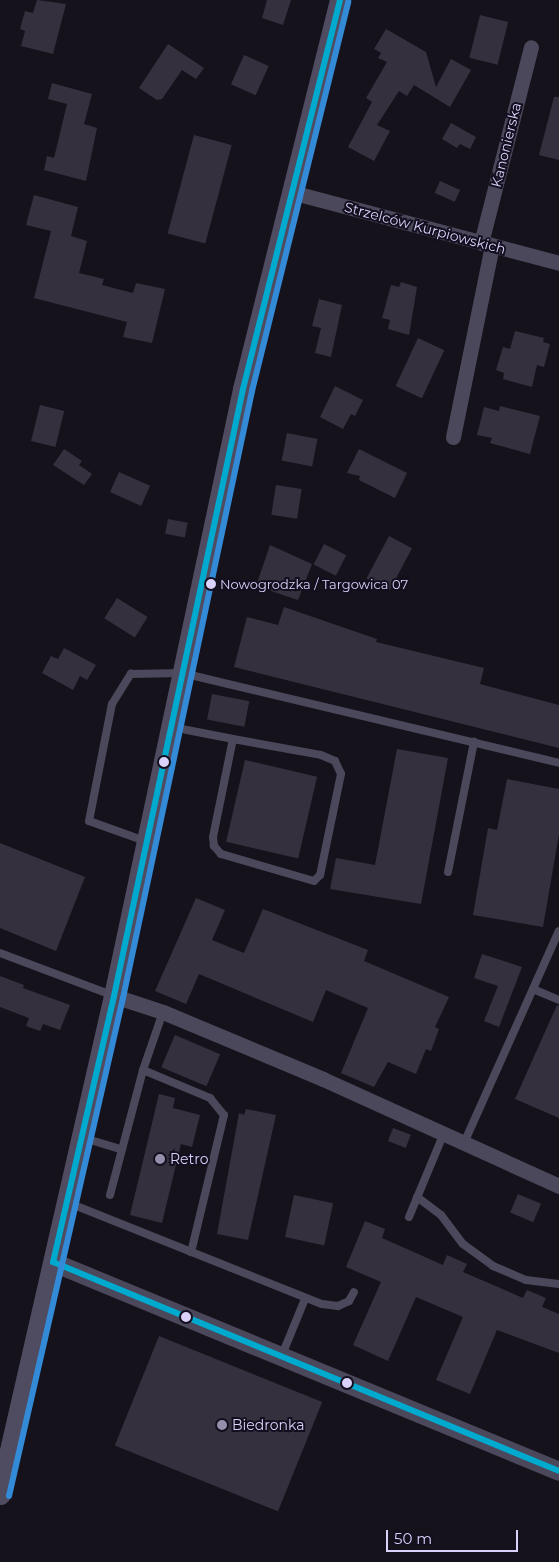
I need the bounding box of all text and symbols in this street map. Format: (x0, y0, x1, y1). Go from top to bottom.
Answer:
street label: Kanonierska (487, 101, 525, 189)
street label: Strzelców Kurpiowskich (343, 198, 507, 258)
place label: Nowogrodzka / Targowica 07 (220, 576, 408, 592)
marker: Nowogrodzka / Targowica 07 (206, 579, 216, 589)
unlabelled marker (159, 757, 169, 767)
place label: Retro (170, 1151, 208, 1167)
marker: Retro (154, 1153, 166, 1165)
unlabelled marker (181, 1312, 191, 1322)
unlabelled marker (342, 1378, 352, 1388)
place label: Biedronka (232, 1417, 304, 1433)
marker: Biedronka (216, 1419, 228, 1431)
scale bar (389, 1520, 522, 1552)
text: 50 m (394, 1529, 432, 1548)

